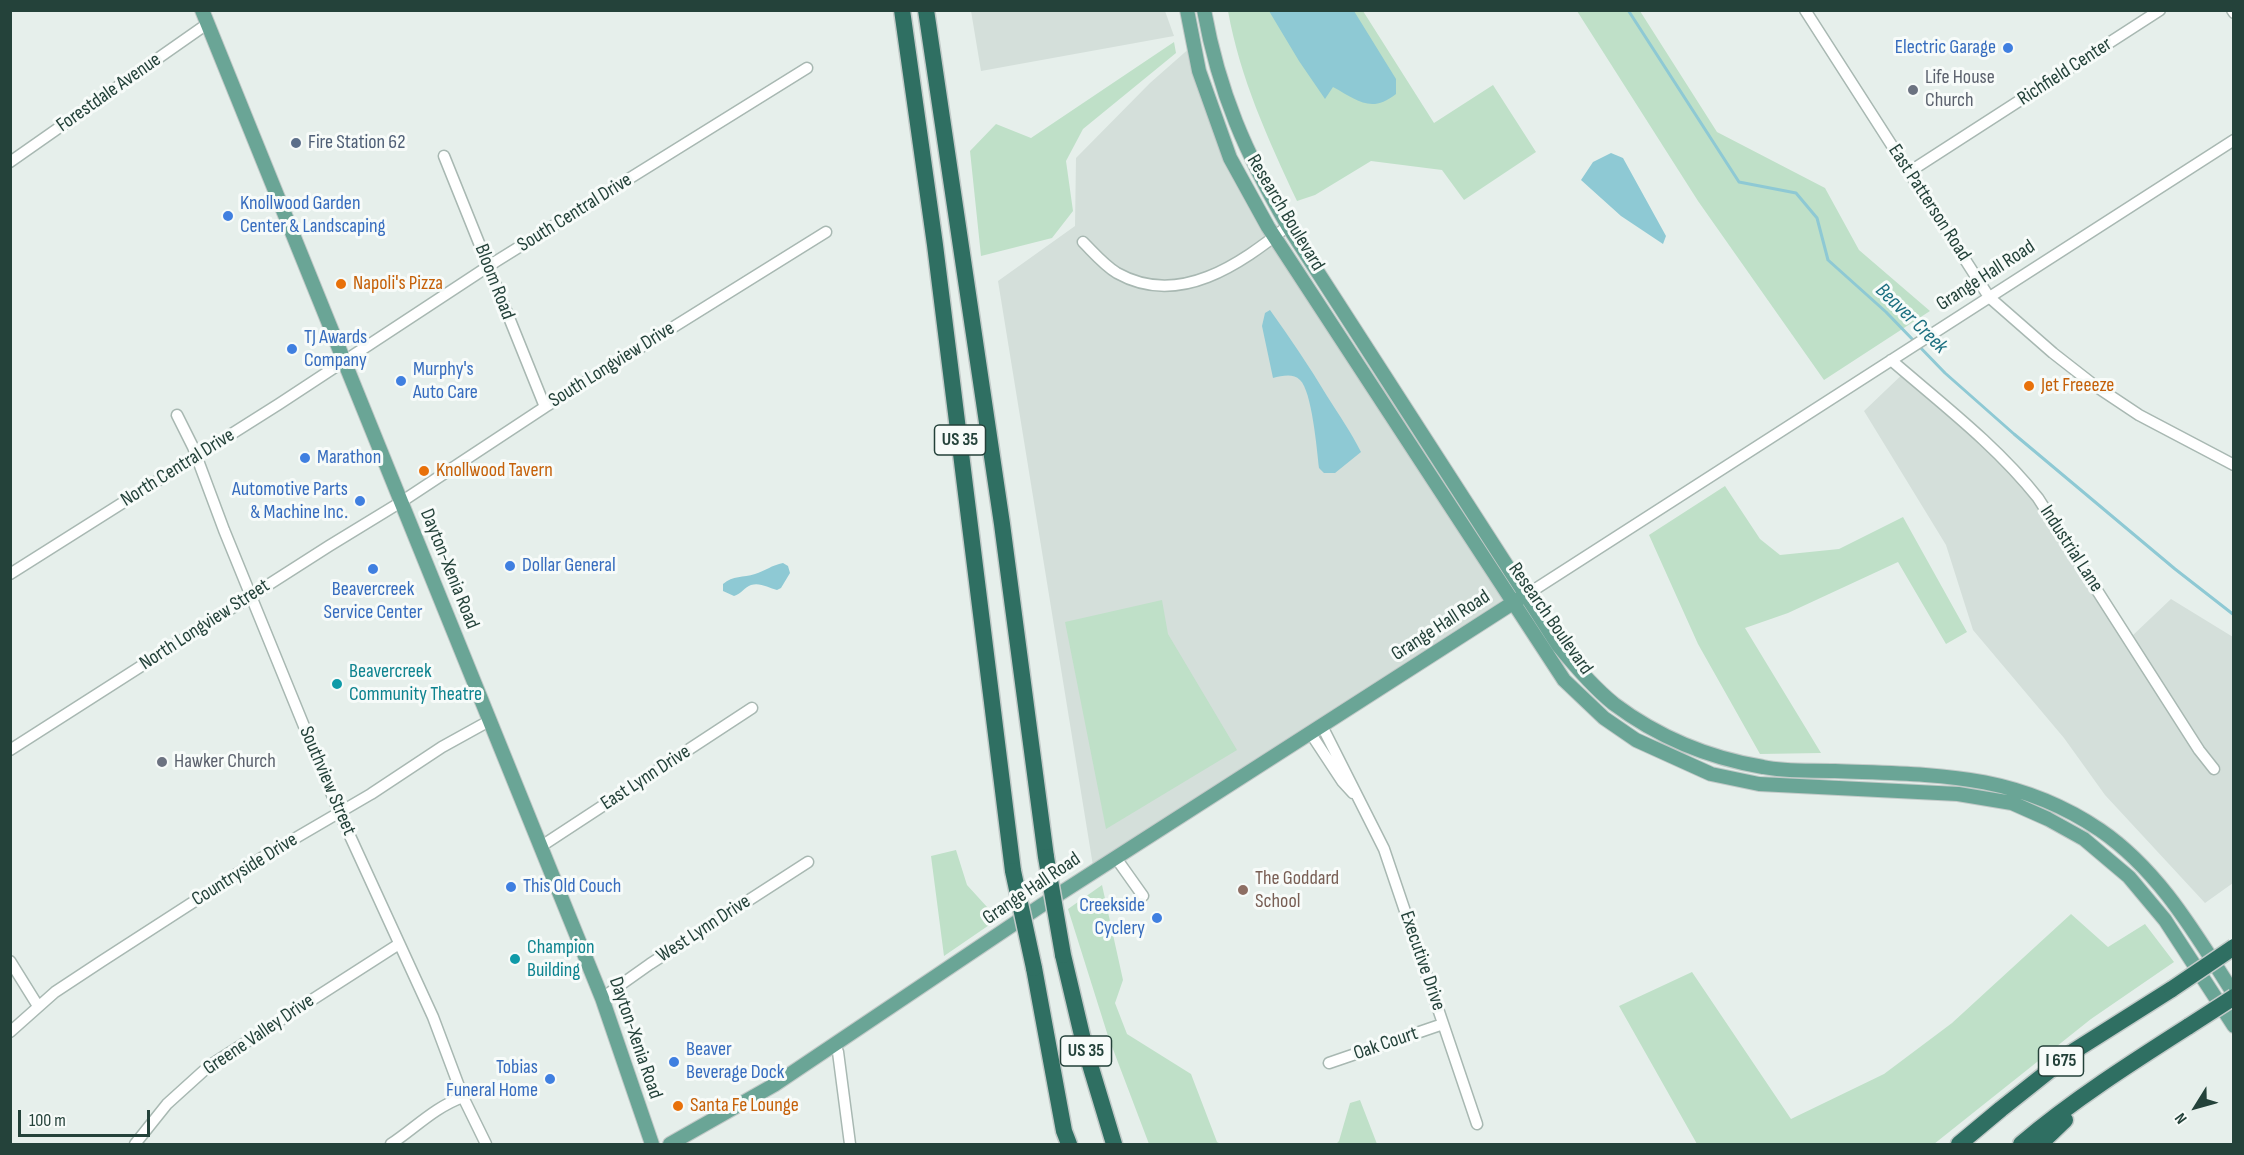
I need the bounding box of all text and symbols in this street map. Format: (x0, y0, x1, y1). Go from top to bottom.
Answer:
street label: Richfield Center (2013, 33, 2117, 111)
place label: Electric Garage (1895, 36, 1996, 60)
marker: Electric Garage (2001, 41, 2015, 55)
street label: Forestdale Avenue (52, 48, 166, 138)
place label: Life House Church (1925, 66, 1995, 113)
marker: Life House Church (1906, 83, 1920, 97)
place label: Fire Station 62 (308, 131, 406, 155)
marker: Fire Station 62 (289, 136, 303, 150)
street label: East Patterson Road (1882, 140, 1976, 266)
street label: Research Boulevard (1241, 151, 1329, 275)
street label: South Central Drive (513, 168, 637, 258)
place label: Knollwood Garden Center & Landscaping (240, 192, 386, 239)
marker: Knollwood Garden Center & Landscaping (221, 209, 235, 223)
street label: Grange Hall Road (1932, 235, 2040, 317)
street label: Bloom Road (469, 241, 519, 323)
place label: Napoli's Pizza (353, 272, 443, 296)
marker: Napoli's Pizza (334, 277, 348, 291)
water label: Beaver Creek (1870, 278, 1952, 360)
street label: South Longview Drive (545, 317, 679, 413)
place label: TJ Awards Company (304, 326, 367, 373)
marker: TJ Awards Company (285, 342, 299, 356)
place label: Murphy's Auto Care (413, 358, 478, 405)
marker: Murphy's Auto Care (394, 374, 408, 388)
place label: Jet Freeeze (2041, 374, 2114, 398)
marker: Jet Freeeze (2022, 379, 2036, 393)
street label: North Central Drive (117, 423, 239, 513)
road number: US 35 (934, 425, 986, 455)
place label: Marathon (317, 446, 381, 470)
marker: Marathon (298, 451, 312, 465)
place label: Knollwood Tavern (436, 459, 553, 483)
marker: Knollwood Tavern (417, 464, 431, 478)
place label: Automotive Parts & Machine Inc. (232, 478, 348, 525)
marker: Automotive Parts & Machine Inc. (353, 494, 367, 508)
street label: Industrial Lane (2034, 501, 2108, 597)
street label: Dayton-Xenia Road (414, 506, 484, 632)
place label: Dollar General (522, 554, 616, 578)
street label: Research Boulevard (1503, 558, 1597, 680)
marker: Dollar General (503, 559, 517, 573)
marker: Beavercreek Service Center (366, 562, 380, 576)
street label: North Longview Street (136, 574, 274, 676)
place label: Beavercreek Service Center (323, 578, 423, 625)
street label: Grange Hall Road (1387, 585, 1495, 667)
place label: Beavercreek Community Theatre (349, 660, 482, 707)
marker: Beavercreek Community Theatre (330, 677, 344, 691)
street label: Southview Street (293, 723, 361, 839)
street label: East Lynn Drive (597, 740, 695, 816)
place label: Hawker Church (174, 750, 276, 774)
marker: Hawker Church (155, 755, 169, 769)
street label: Countryside Drive (188, 828, 302, 912)
street label: Grange Hall Road (979, 848, 1085, 930)
place label: The Goddard School (1255, 867, 1339, 914)
place label: This Old Couch (523, 875, 621, 899)
marker: This Old Couch (504, 880, 518, 894)
marker: The Goddard School (1236, 883, 1250, 897)
street label: West Lynn Drive (653, 890, 755, 968)
place label: Creekside Cyclery (1079, 894, 1145, 941)
street label: Executive Drive (1394, 908, 1450, 1014)
marker: Creekside Cyclery (1150, 911, 1164, 925)
place label: Champion Building (527, 936, 595, 983)
marker: Champion Building (508, 952, 522, 966)
street label: Dayton-Xenia Road (603, 974, 667, 1102)
street label: Greene Valley Drive (199, 989, 319, 1081)
street label: Oak Court (1351, 1022, 1421, 1066)
road number: US 35 (1060, 1036, 1112, 1066)
place label: Beaver Beverage Dock (686, 1038, 784, 1085)
road number: I 675 (2038, 1046, 2084, 1076)
marker: Beaver Beverage Dock (667, 1055, 681, 1069)
place label: Tobias Funeral Home (446, 1056, 538, 1103)
marker: Tobias Funeral Home (543, 1072, 557, 1086)
north arrow (2166, 1077, 2226, 1137)
place label: Santa Fe Lounge (690, 1094, 799, 1118)
scale bar (21, 1098, 153, 1136)
marker: Santa Fe Lounge (671, 1099, 685, 1113)
text: N (2171, 1109, 2191, 1127)
text: 100 m (29, 1110, 66, 1131)

